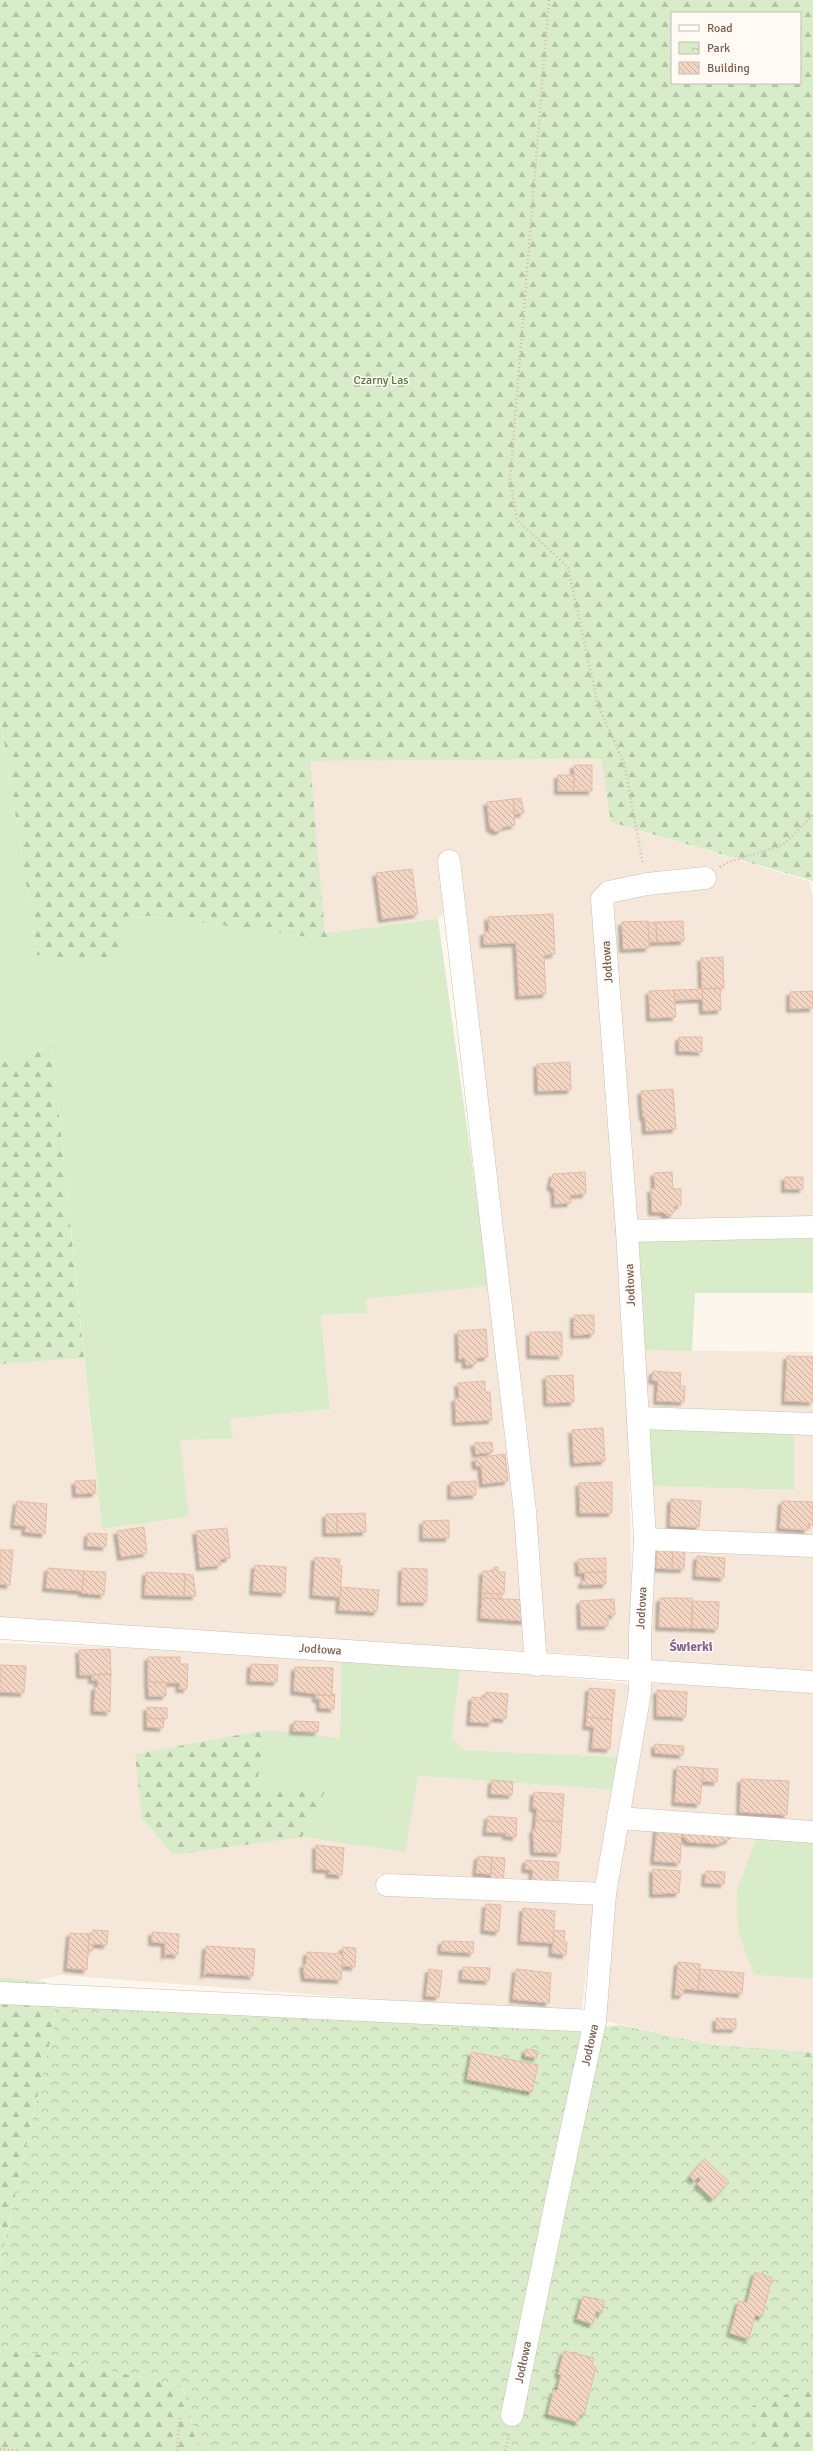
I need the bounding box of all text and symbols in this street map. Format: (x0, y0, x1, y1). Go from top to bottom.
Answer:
legend (671, 12, 801, 84)
text: Road (707, 21, 733, 36)
text: Park (707, 41, 730, 56)
text: Building (707, 61, 750, 76)
park label: Czarny Las (353, 373, 409, 388)
street label: Jodłowa (599, 940, 616, 984)
street label: Jodłowa (622, 1263, 639, 1307)
street label: Jodłowa (633, 1586, 650, 1630)
district label: Świerki (669, 1638, 713, 1655)
street label: Jodłowa (298, 1641, 342, 1659)
street label: Jodłowa (578, 2023, 602, 2068)
street label: Jodłowa (512, 2340, 535, 2385)

